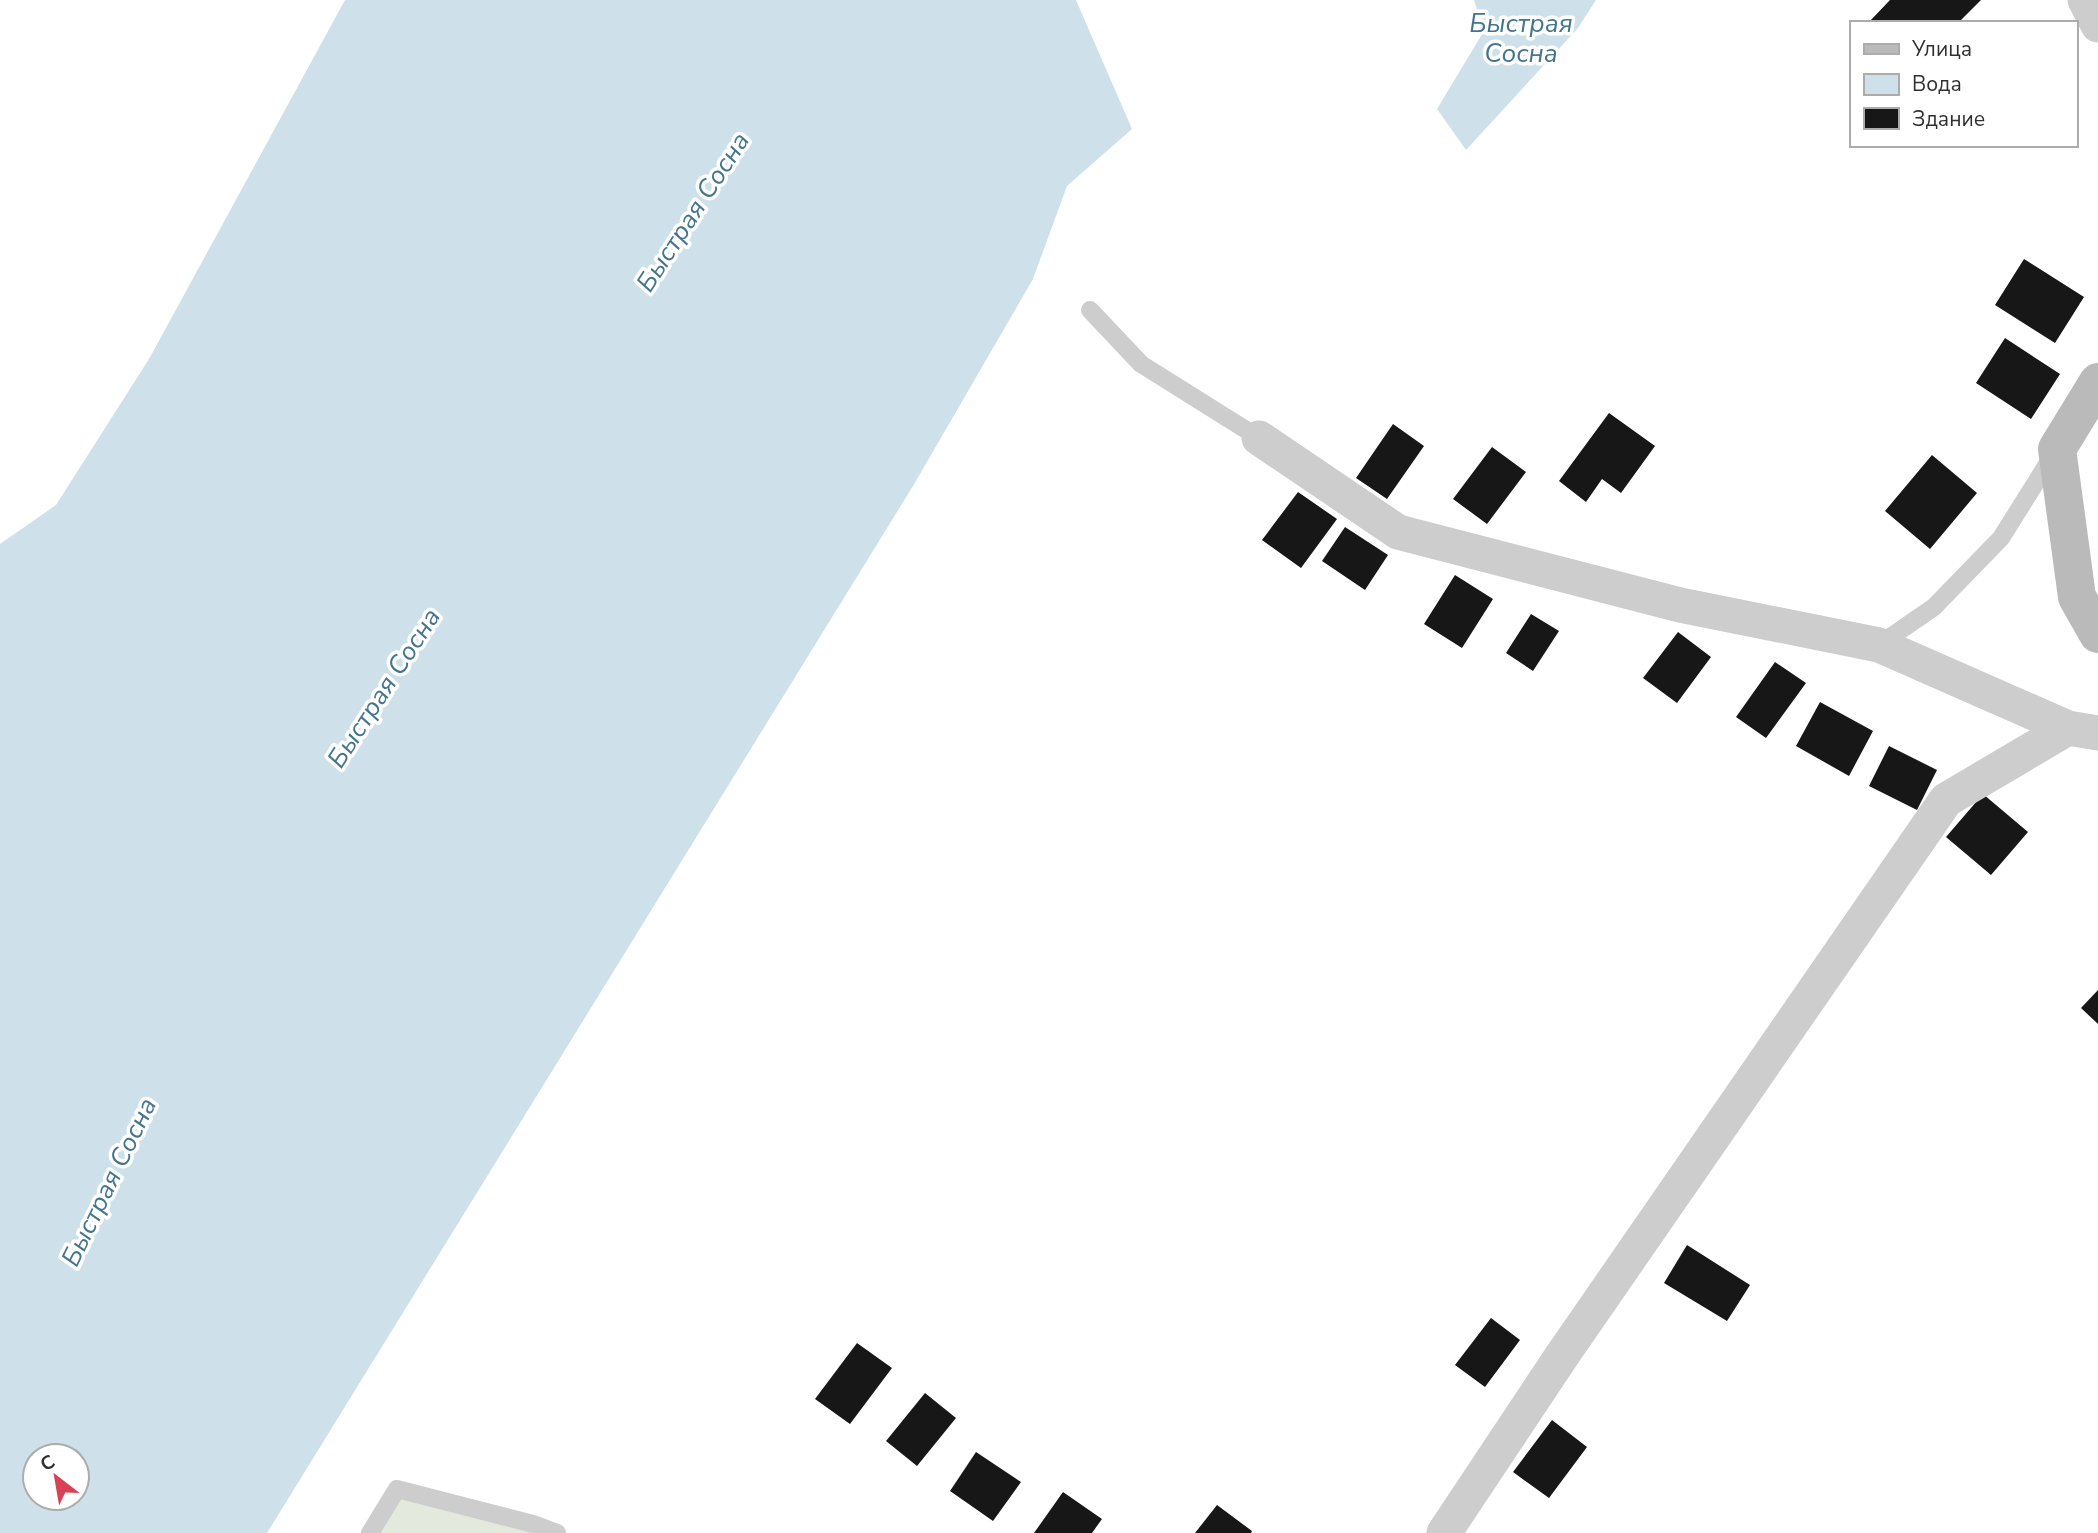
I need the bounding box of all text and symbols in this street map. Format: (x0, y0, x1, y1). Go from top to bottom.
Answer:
water label: Быстрая Сосна (1469, 6, 1573, 71)
legend (1850, 21, 2077, 147)
text: Улица (1911, 35, 1972, 63)
text: Вода (1912, 70, 1962, 98)
text: Здание (1912, 105, 1985, 133)
water label: Быстрая Сосна (628, 125, 758, 299)
water label: Быстрая Сосна (319, 601, 449, 775)
water label: Быстрая Сосна (53, 1092, 165, 1272)
north arrow (21, 1442, 91, 1512)
text: С (36, 1449, 60, 1478)

